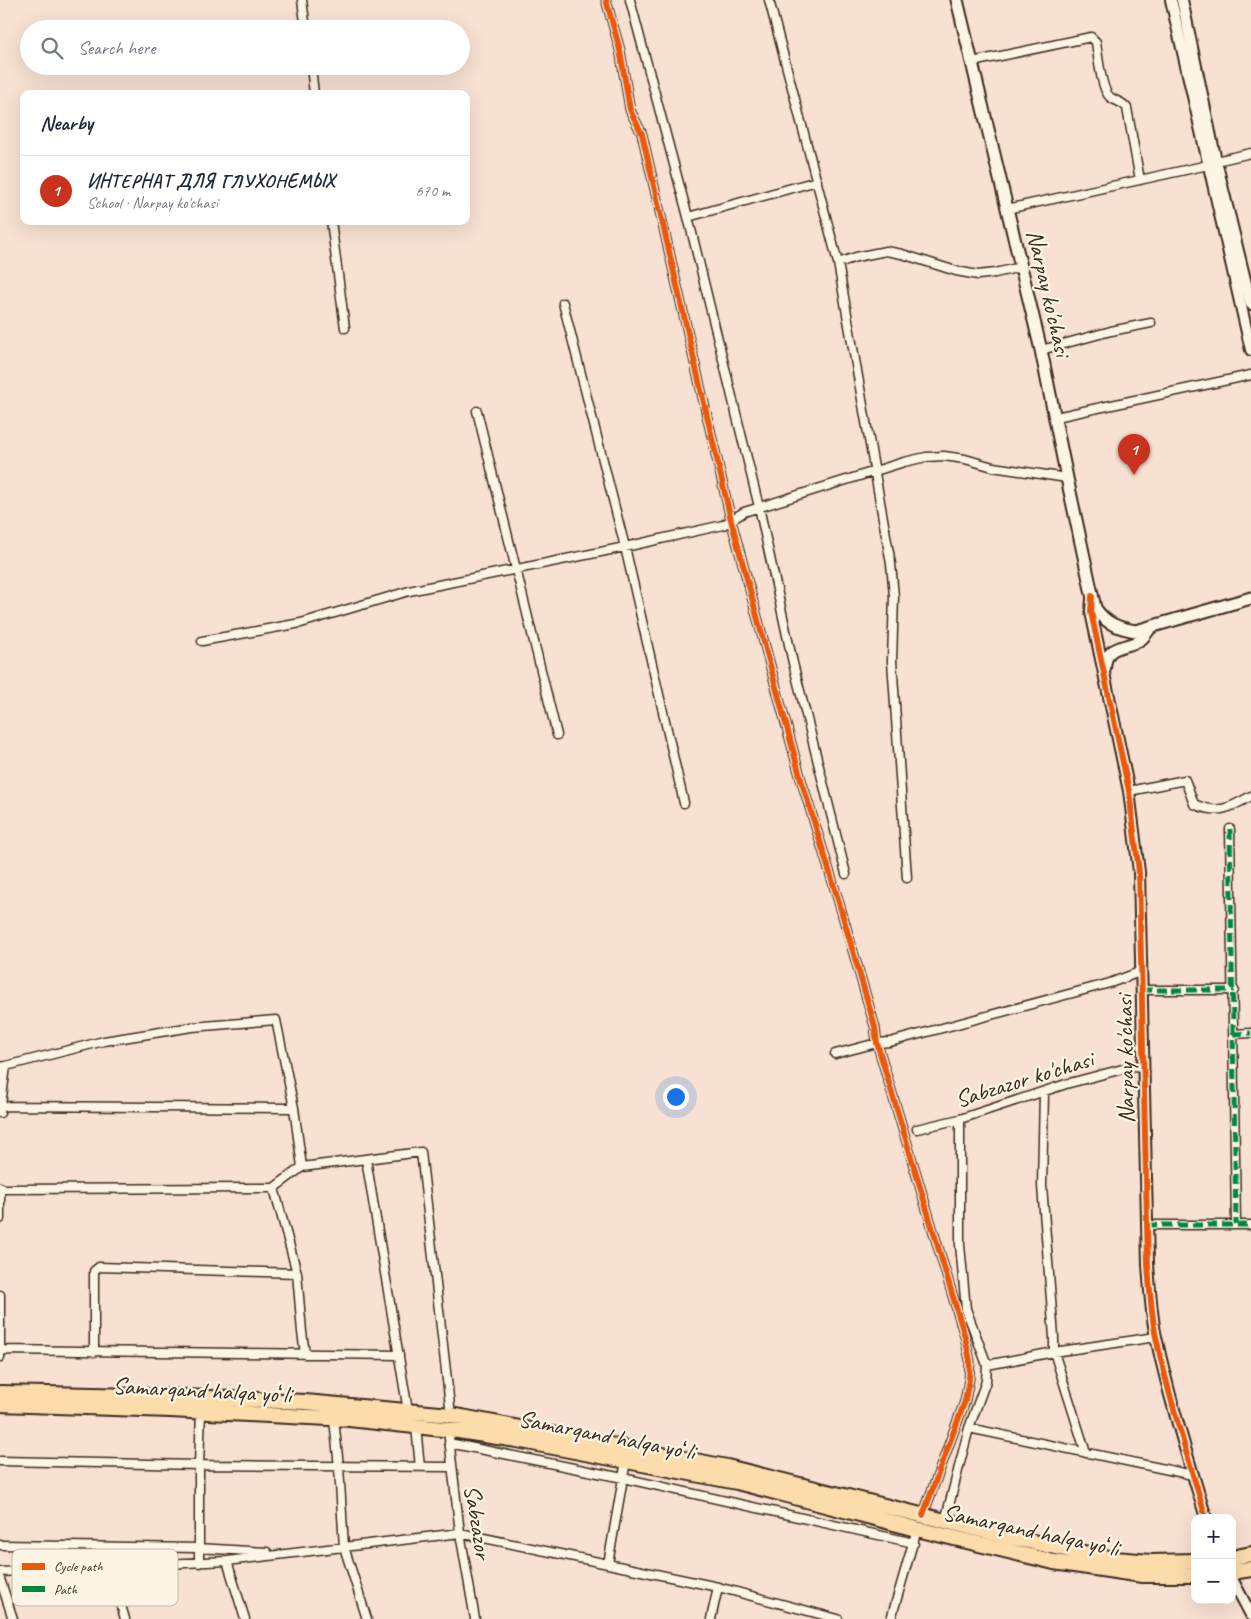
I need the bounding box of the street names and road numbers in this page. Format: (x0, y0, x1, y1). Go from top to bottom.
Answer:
street label: Narpay ko'chasi (1020, 227, 1079, 362)
street label: Narpay ko'chasi (1109, 992, 1141, 1124)
street label: Sabzazor ko'chasi (951, 1043, 1099, 1114)
street label: Samarqand halqa yoʻli (112, 1370, 295, 1410)
street label: Samarqand halqa yoʻli (516, 1403, 700, 1467)
street label: Sabzazor (457, 1483, 499, 1563)
street label: Samarqand halqa yoʻli (940, 1497, 1124, 1564)

